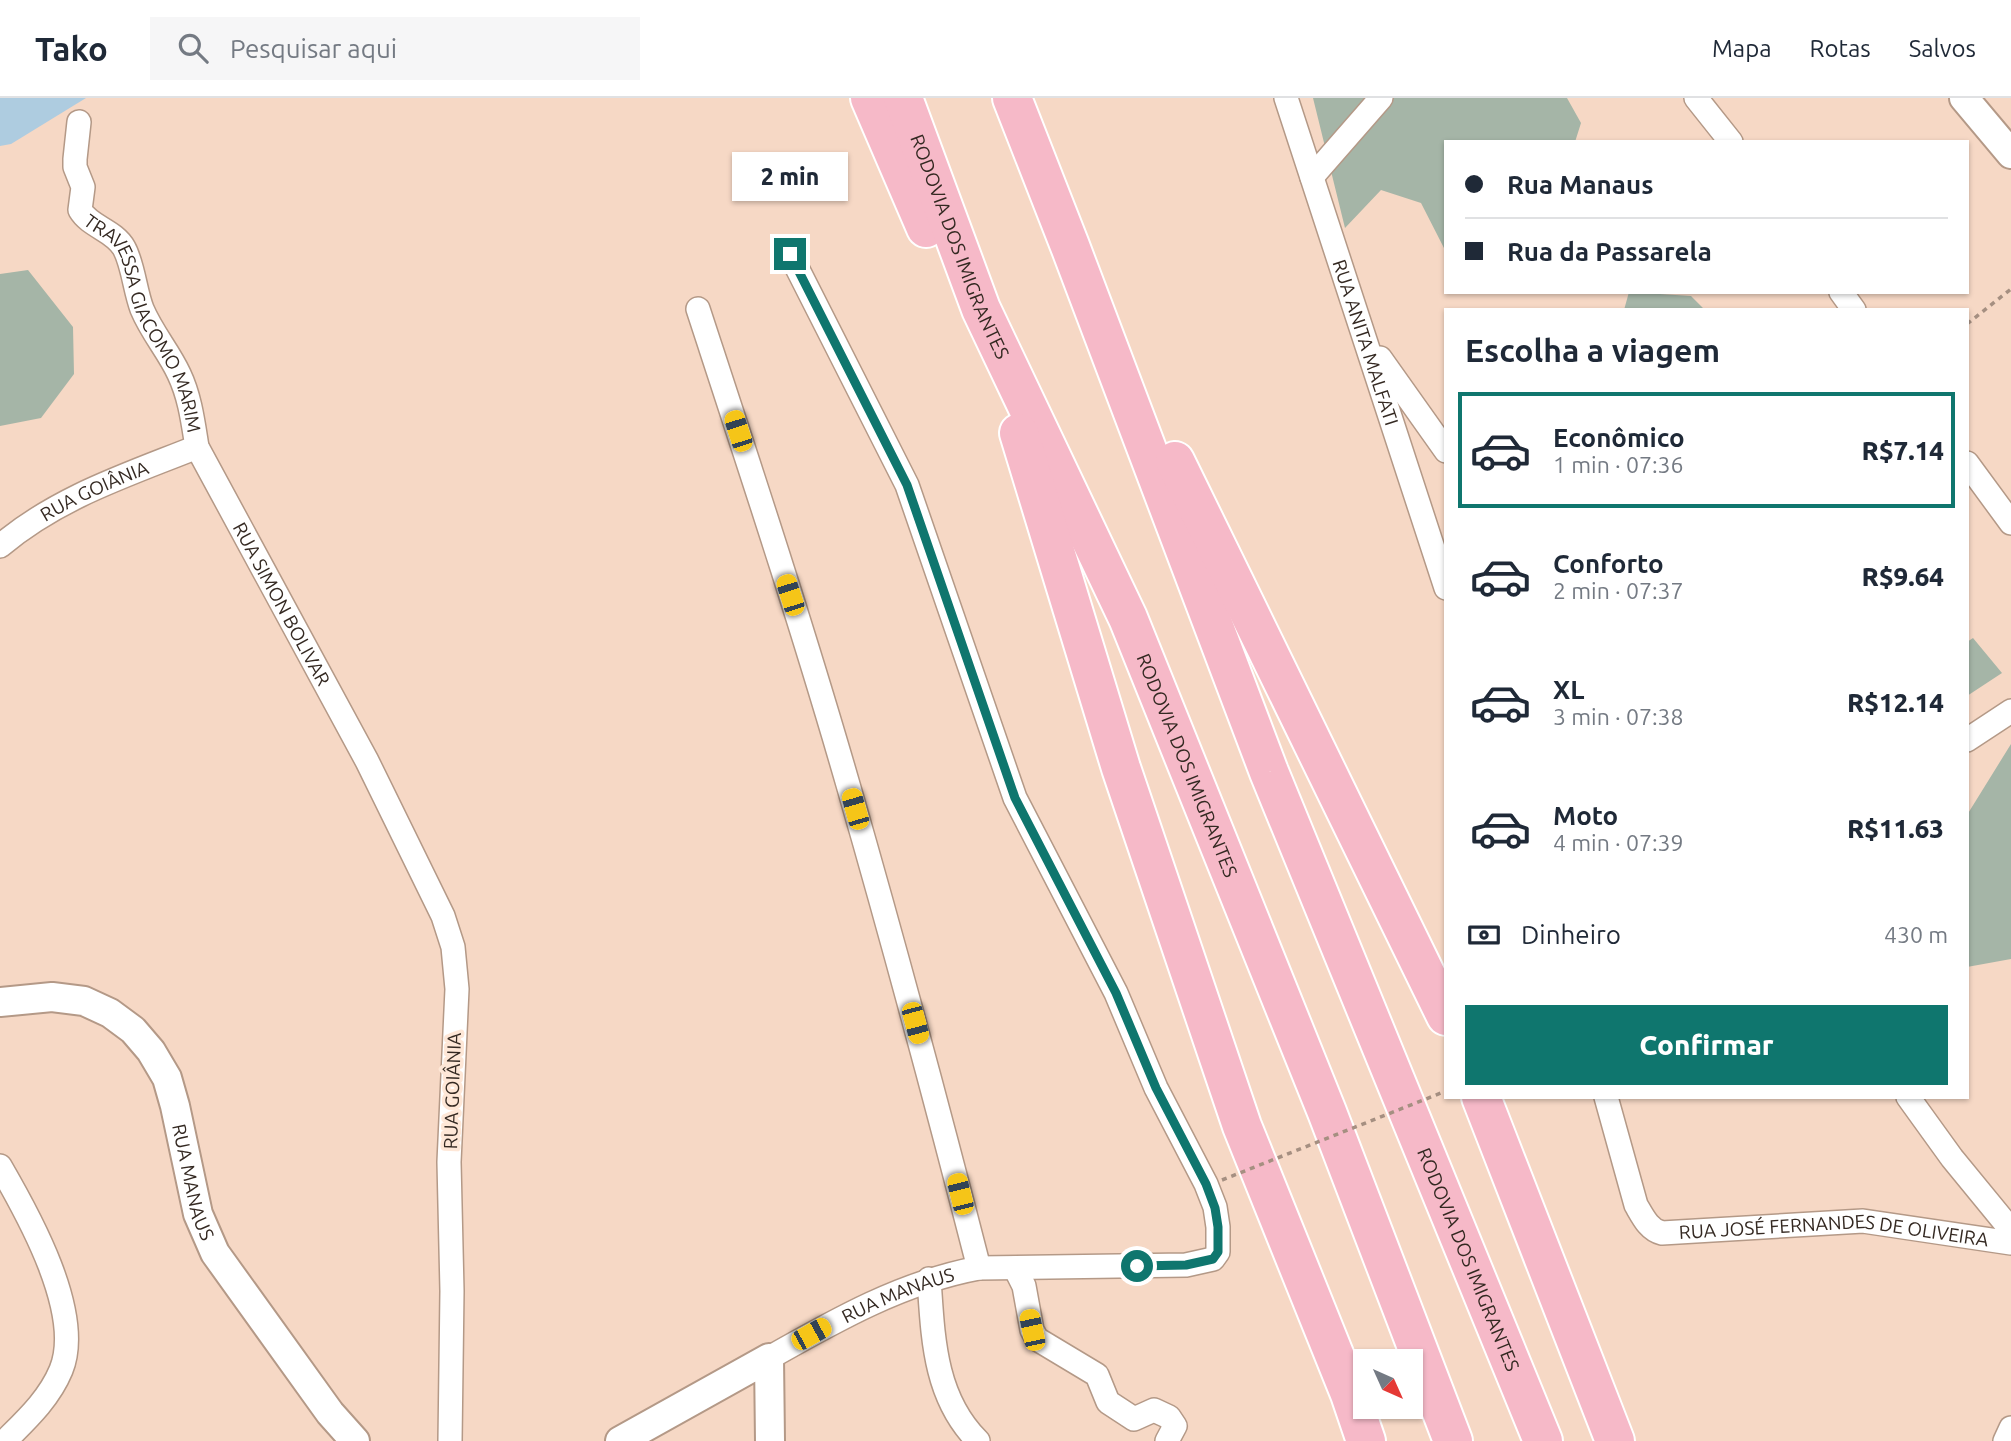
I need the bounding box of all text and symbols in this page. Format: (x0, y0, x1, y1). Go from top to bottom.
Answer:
search box (150, 17, 640, 80)
icon: search (174, 29, 212, 67)
text: Tako (35, 30, 108, 67)
text: Pesquisar aqui (230, 34, 397, 63)
text: Mapa (1712, 35, 1772, 62)
text: Rotas (1810, 35, 1871, 62)
text: Salvos (1909, 35, 1976, 62)
street label: RODOVIA DOS IMIGRANTES (906, 131, 1014, 362)
callout: 2 min (732, 152, 848, 202)
text: 2 min (761, 164, 819, 189)
text: Rua Manaus (1507, 170, 1653, 199)
street label: TRAVESSA GIACOMO MARIM (80, 209, 206, 434)
text: Rua da Passarela (1507, 237, 1712, 266)
route end (774, 238, 806, 270)
street label: RUA ANITA MALFATI (1328, 257, 1403, 428)
text: Escolha a viagem (1465, 332, 1720, 368)
car (722, 408, 755, 454)
icon: car (1469, 419, 1532, 482)
text: Econômico (1553, 423, 1685, 452)
text: R$7.14 (1862, 436, 1944, 465)
text: 1 min · 07:36 (1553, 452, 1684, 477)
street label: RUA GOIÂNIA (36, 456, 152, 525)
street label: RUA SIMON BOLIVAR (229, 518, 335, 689)
icon: car (1469, 545, 1532, 608)
text: Conforto (1553, 549, 1664, 578)
text: R$9.64 (1862, 562, 1944, 591)
car (774, 572, 807, 618)
text: 2 min · 07:37 (1553, 578, 1684, 603)
street label: RODOVIA DOS IMIGRANTES (1132, 650, 1242, 880)
icon: car (1469, 671, 1532, 734)
text: XL (1553, 675, 1584, 704)
text: R$12.14 (1847, 688, 1944, 717)
text: 3 min · 07:38 (1553, 704, 1684, 729)
car (840, 786, 871, 832)
icon: car (1469, 797, 1532, 860)
text: Moto (1553, 801, 1618, 830)
text: R$11.63 (1847, 814, 1944, 843)
text: 4 min · 07:39 (1553, 830, 1684, 855)
icon: cash (1465, 916, 1503, 954)
text: Dinheiro (1521, 920, 1621, 949)
text: 430 m (1884, 922, 1948, 947)
car (900, 1000, 931, 1046)
button: Confirmar (1465, 1005, 1948, 1085)
street label: RUA GOIÂNIA (439, 1032, 465, 1150)
street label: RUA MANAUS (168, 1122, 219, 1243)
street label: RODOVIA DOS IMIGRANTES (1413, 1145, 1524, 1374)
car (945, 1171, 976, 1217)
street label: RUA JOSÉ FERNANDES DE OLIVEIRA (1678, 1210, 1991, 1251)
route start (1121, 1250, 1153, 1282)
street label: RUA MANAUS (838, 1263, 957, 1327)
car (1018, 1307, 1047, 1353)
car (788, 1315, 835, 1353)
north arrow (1353, 1349, 1423, 1419)
map controls (1353, 1349, 1423, 1419)

